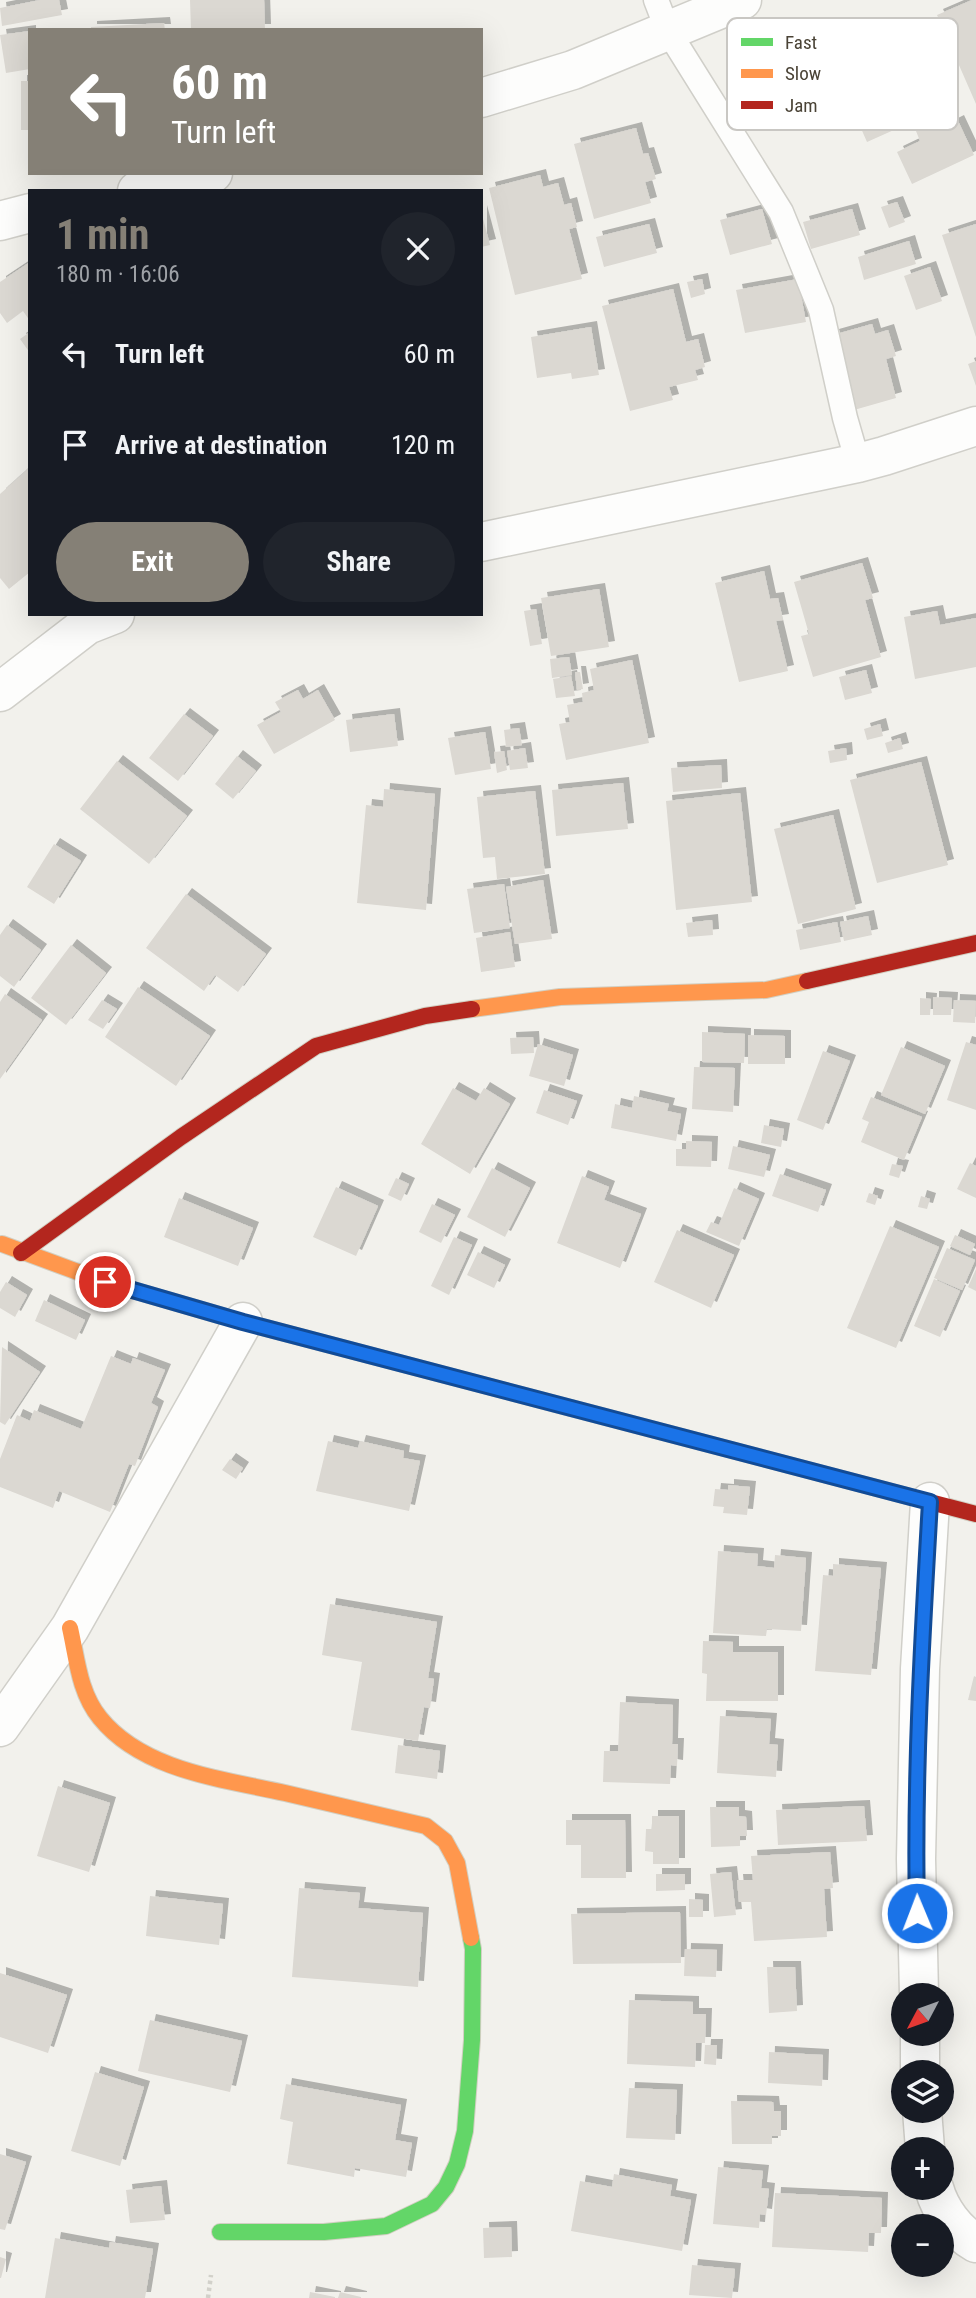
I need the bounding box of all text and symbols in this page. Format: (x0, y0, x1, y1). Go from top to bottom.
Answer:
legend (727, 18, 958, 130)
text: Fast (785, 31, 817, 54)
text: 60 m (171, 54, 268, 111)
icon: left (56, 56, 147, 147)
text: Slow (785, 62, 821, 85)
text: Jam (785, 94, 818, 117)
text: Turn left (171, 113, 276, 151)
text: 1 min (56, 210, 149, 259)
button: close (381, 212, 455, 286)
text: 180 m · 16:06 (56, 261, 180, 288)
icon: left (56, 335, 94, 373)
text: Turn left (115, 339, 204, 369)
text: 60 m (404, 339, 455, 369)
icon: arrive (56, 426, 94, 464)
text: Arrive at destination (115, 430, 327, 460)
text: 120 m (391, 430, 455, 460)
button: Exit (56, 522, 249, 602)
button: Share (263, 522, 455, 602)
pin (75, 1252, 135, 1312)
icon: arrive (86, 1263, 124, 1301)
position arrow (880, 1876, 954, 1950)
north arrow (891, 1983, 954, 2046)
map controls (891, 1983, 954, 2277)
button: layers (891, 2060, 954, 2123)
button: + (891, 2137, 954, 2200)
button: − (891, 2214, 954, 2277)

